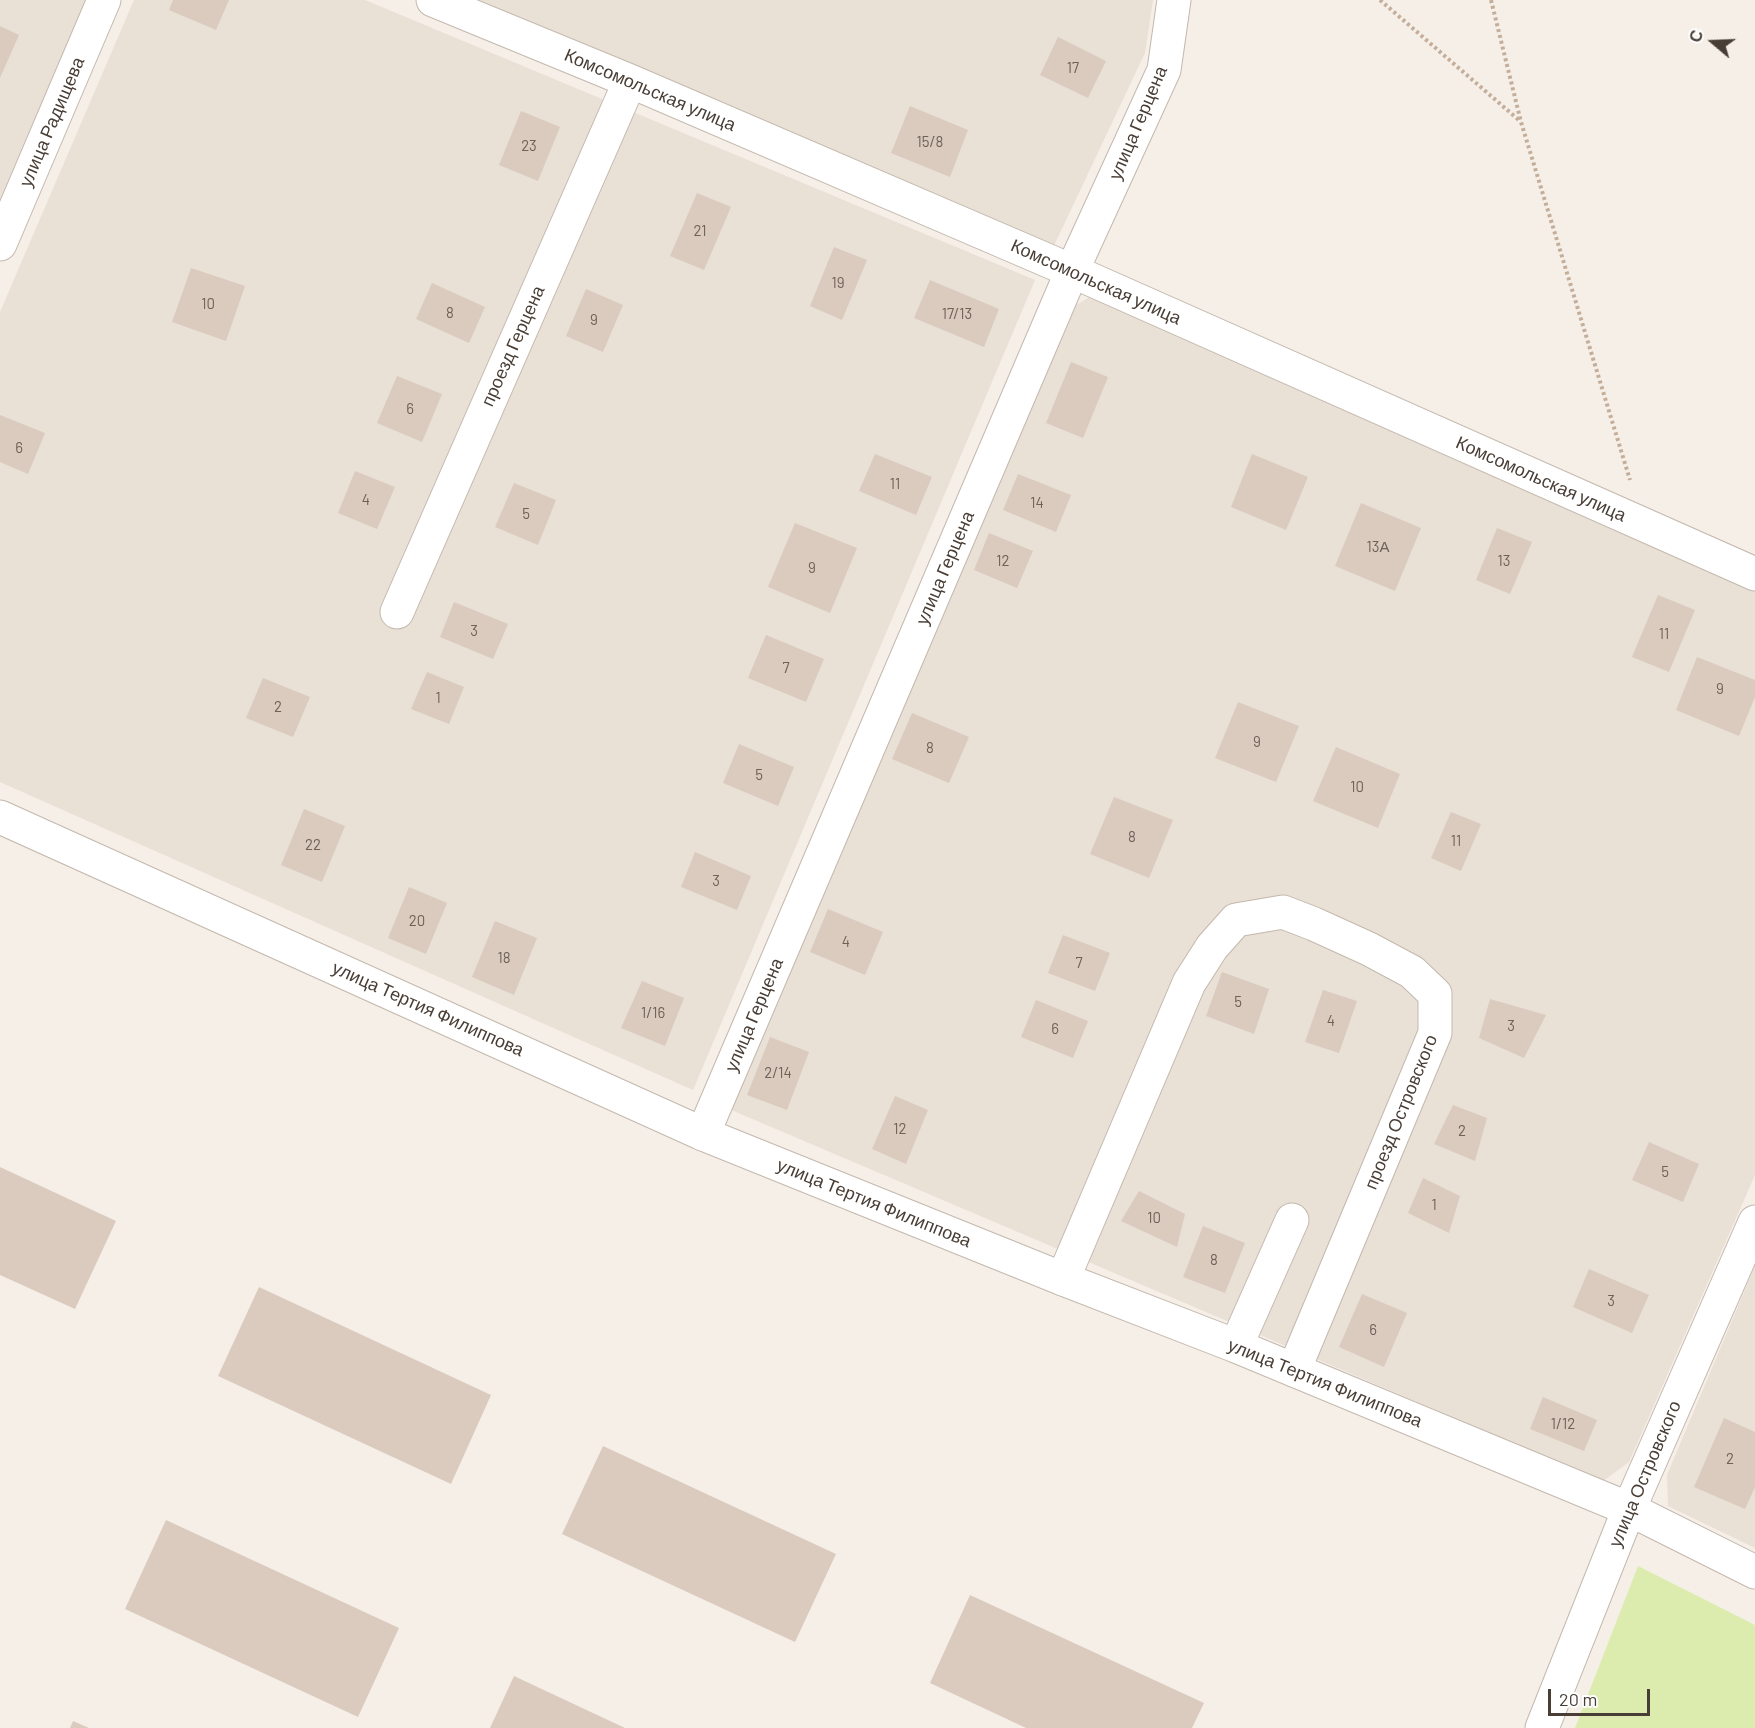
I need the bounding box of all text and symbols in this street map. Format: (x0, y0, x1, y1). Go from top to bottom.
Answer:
north arrow (1683, 12, 1743, 72)
text: С (1685, 27, 1706, 45)
street label: Комсомольская улица (561, 44, 739, 136)
street label: улица Радищева (15, 54, 89, 190)
house number: 17 (1067, 59, 1079, 77)
street label: улица Герцена (1104, 63, 1172, 183)
house number: 15/8 (917, 133, 943, 151)
house number: 23 (521, 137, 537, 155)
house number: 21 (693, 222, 707, 240)
street label: Комсомольская улица (1008, 235, 1184, 329)
house number: 19 (831, 274, 845, 292)
street label: проезд Герцена (477, 282, 549, 410)
house number: 10 (201, 295, 215, 313)
house number: 8 (446, 304, 454, 322)
house number: 17/13 (942, 305, 972, 323)
house number: 9 (590, 311, 598, 329)
house number: 6 (406, 400, 414, 418)
street label: Комсомольская улица (1453, 432, 1629, 526)
house number: 6 (15, 439, 23, 457)
house number: 11 (890, 475, 900, 493)
house number: 4 (362, 491, 370, 509)
house number: 14 (1030, 494, 1044, 512)
house number: 5 (522, 505, 530, 523)
street label: улица Герцена (911, 508, 979, 628)
house number: 13А (1367, 538, 1389, 556)
house number: 12 (996, 552, 1010, 570)
house number: 13 (1498, 552, 1510, 570)
house number: 9 (808, 559, 816, 577)
house number: 3 (470, 622, 478, 640)
house number: 11 (1659, 625, 1669, 643)
house number: 7 (782, 659, 790, 677)
house number: 9 (1716, 680, 1724, 698)
house number: 1 (435, 689, 441, 707)
house number: 2 (274, 698, 282, 716)
house number: 9 (1253, 733, 1261, 751)
house number: 8 (926, 739, 934, 757)
house number: 5 (755, 766, 763, 784)
house number: 10 (1350, 778, 1364, 796)
house number: 8 (1128, 828, 1136, 846)
house number: 11 (1451, 832, 1461, 850)
house number: 22 (305, 836, 321, 854)
house number: 3 (712, 872, 720, 890)
house number: 20 (409, 912, 425, 930)
house number: 4 (842, 933, 850, 951)
house number: 18 (497, 949, 511, 967)
house number: 7 (1075, 954, 1083, 972)
street label: улица Герцена (720, 955, 788, 1075)
street label: улица Тертия Филиппова (329, 957, 527, 1061)
house number: 5 (1234, 993, 1242, 1011)
house number: 1/16 (641, 1004, 665, 1022)
house number: 4 (1327, 1012, 1335, 1030)
house number: 3 (1507, 1017, 1515, 1035)
house number: 6 (1051, 1020, 1059, 1038)
street label: проезд Островского (1360, 1031, 1442, 1193)
house number: 2/14 (764, 1064, 792, 1082)
house number: 12 (893, 1120, 907, 1138)
house number: 2 (1458, 1122, 1466, 1140)
street label: улица Тертия Филиппова (774, 1154, 974, 1252)
house number: 5 (1661, 1163, 1669, 1181)
house number: 1 (1431, 1196, 1437, 1214)
house number: 10 (1147, 1209, 1161, 1227)
house number: 8 (1210, 1251, 1218, 1269)
house number: 3 (1607, 1292, 1615, 1310)
house number: 6 (1369, 1321, 1377, 1339)
street label: улица Тертия Филиппова (1225, 1334, 1425, 1432)
street label: улица Островского (1604, 1398, 1686, 1550)
house number: 1/12 (1551, 1415, 1575, 1433)
house number: 2 (1726, 1450, 1734, 1468)
scale bar (1551, 1677, 1653, 1715)
text: 20 m (1559, 1688, 1597, 1710)

